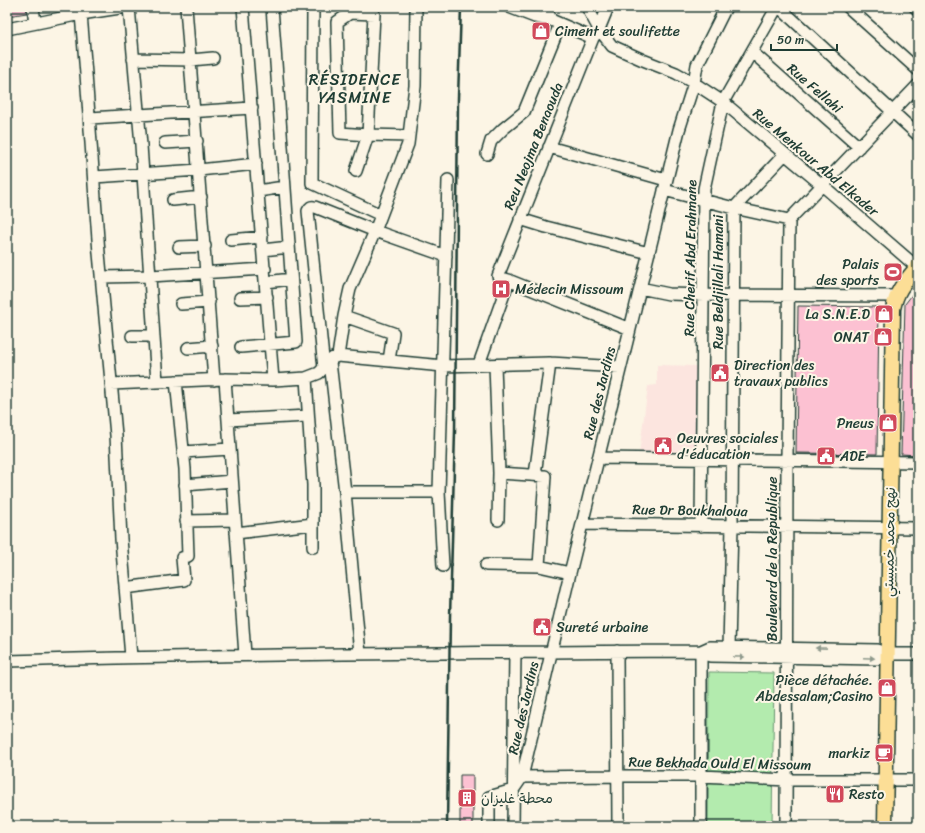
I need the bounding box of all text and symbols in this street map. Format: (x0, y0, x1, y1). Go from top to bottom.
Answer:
place label: Ciment et soulifette (555, 19, 680, 44)
shop icon: Ciment et soulifette (530, 20, 552, 42)
scale bar (771, 26, 837, 52)
text: 50 m (777, 29, 804, 51)
street label: Rue Fellahi (781, 57, 849, 121)
district label: RÉSIDENCE YASMINE (309, 65, 401, 112)
street label: Reu Neojma Benaouda (496, 79, 570, 214)
street label: Rue Menkour Abd Elkader (747, 102, 886, 224)
street label: Rue Cherif Abd Erahmane (677, 179, 704, 337)
street label: Rue Beldjillali Hamani (706, 214, 731, 349)
place label: Palais des sports (816, 252, 880, 293)
sports icon: Palais des sports (882, 261, 904, 283)
place label: Médecin Missoum (515, 277, 624, 302)
hospital icon: Médecin Missoum (490, 278, 512, 300)
place label: La S.N.E.D (805, 302, 871, 327)
shop icon: La S.N.E.D (873, 303, 895, 325)
place label: ONAT (834, 325, 871, 350)
shop icon: ONAT (872, 326, 894, 348)
street label: Rue des Jardins (576, 344, 623, 442)
place label: Direction des travaux publics (734, 353, 828, 394)
public building icon: Direction des travaux publics (709, 362, 731, 384)
place label: Pneus (837, 411, 875, 436)
shop icon: Pneus (877, 412, 899, 434)
place label: Oeuvres sociales d'éducation (677, 426, 779, 467)
public building icon: Oeuvres sociales d'éducation (652, 435, 674, 457)
place label: ADE (839, 444, 867, 469)
public building icon: ADE (815, 445, 837, 467)
street label: Boulevard de la Republique (760, 477, 785, 641)
street label: نهج محمد خميستي (876, 487, 903, 597)
street label: Rue Dr Boukhaloua (632, 497, 749, 524)
place label: Sureté urbaine (556, 615, 649, 640)
public building icon: Sureté urbaine (531, 616, 553, 638)
one-way arrow (815, 645, 827, 652)
one-way arrow (733, 654, 746, 660)
one-way arrow (863, 655, 875, 662)
street label: Rue des Jardins (501, 659, 546, 757)
place label: Pièce détachée. Abdessalam;Casino (755, 668, 873, 709)
shop icon: Pièce détachée. Abdessalam;Casino (876, 677, 898, 699)
place label: markiz (829, 741, 870, 766)
cafe icon: markiz (873, 742, 895, 764)
street label: Rue Bekhada Ould El Missoum (628, 749, 812, 778)
place label: Resto (849, 782, 884, 807)
restaurant icon: Resto (824, 783, 846, 805)
place label: محطة غليزان (481, 786, 553, 811)
building icon: محطة غليزان (456, 787, 478, 809)

